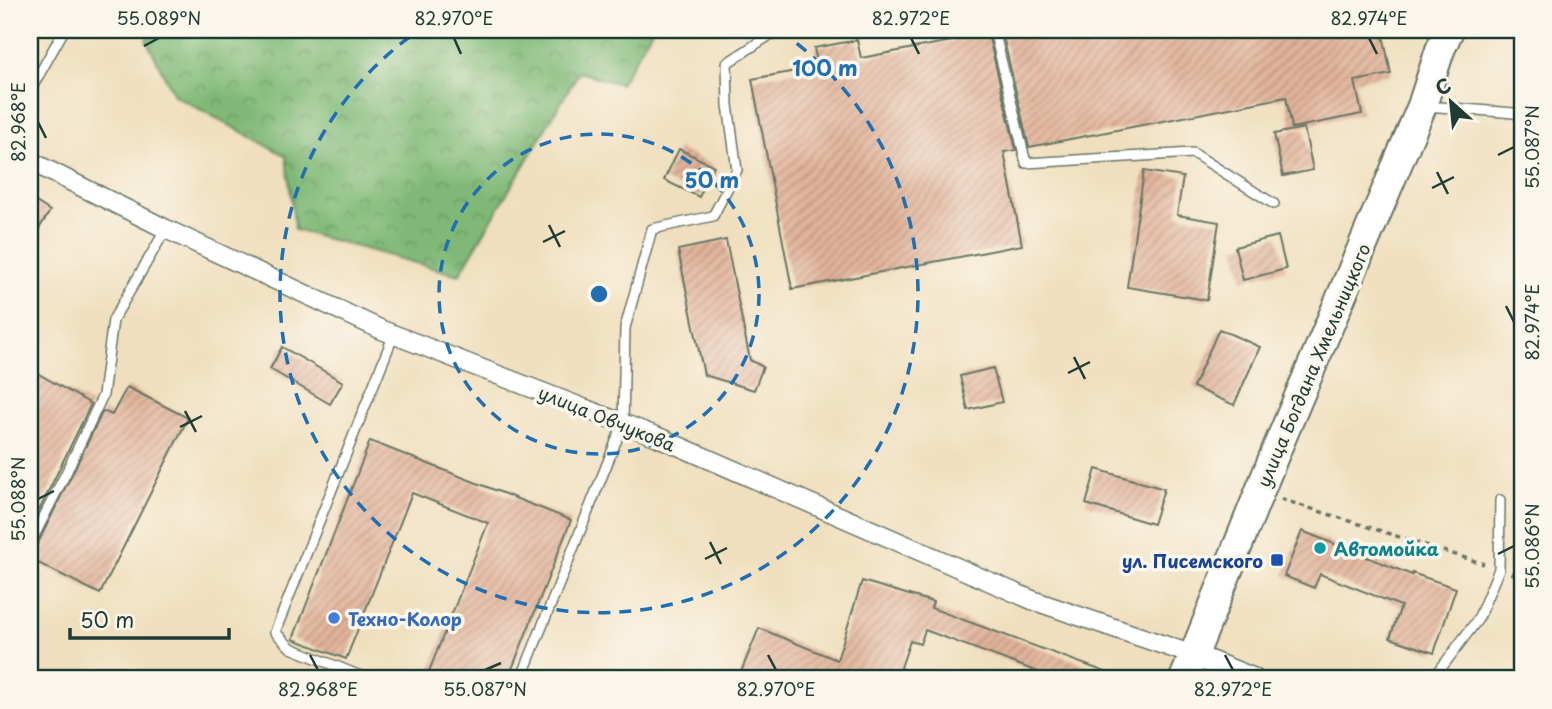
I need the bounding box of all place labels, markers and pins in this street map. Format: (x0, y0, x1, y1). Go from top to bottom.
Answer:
centre of rings (587, 282, 611, 306)
place label: Автомойка (1334, 535, 1439, 562)
marker: Автомойка (1312, 540, 1328, 556)
place label: ул. Писемского (1122, 547, 1263, 574)
marker: ул. Писемского (1269, 552, 1285, 568)
place label: Техно-Колор (348, 605, 462, 632)
marker: Техно-Колор (326, 610, 342, 626)

